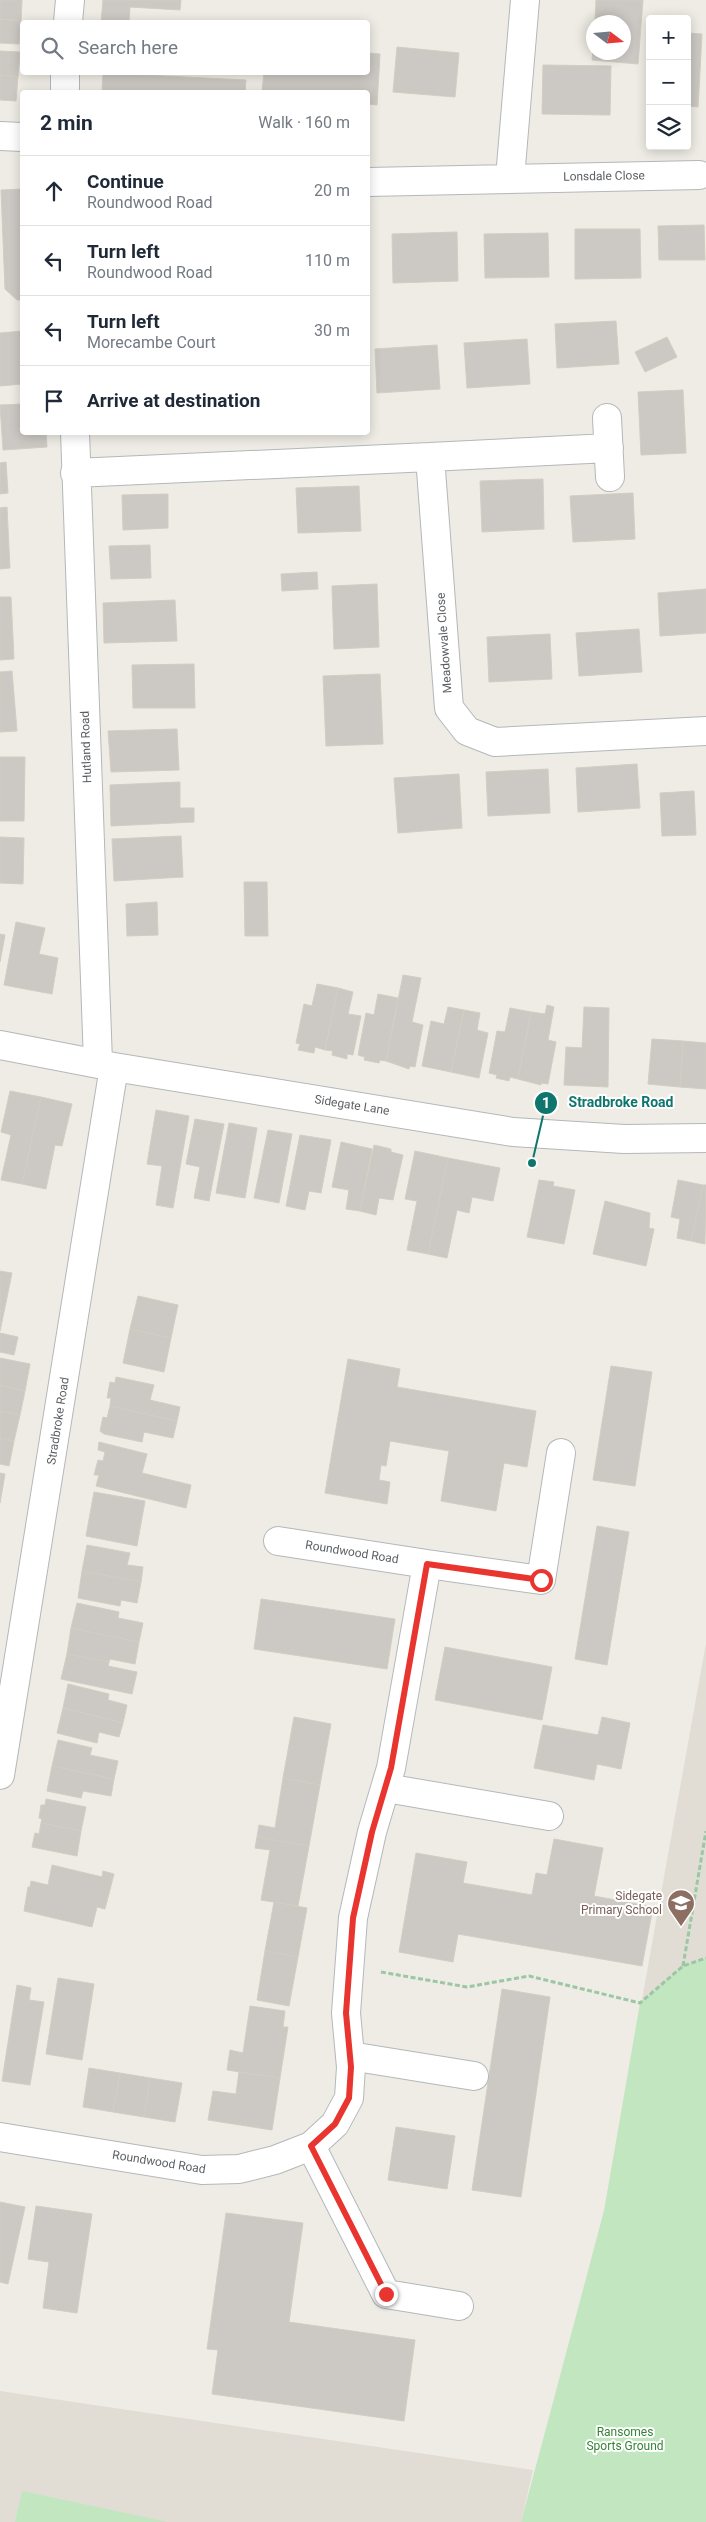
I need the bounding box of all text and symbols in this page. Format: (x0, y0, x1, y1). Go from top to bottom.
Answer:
north arrow (586, 15, 631, 60)
map controls (646, 15, 691, 150)
button: + (646, 15, 691, 60)
search box (20, 20, 370, 75)
icon: search (38, 34, 66, 62)
text: Search here (78, 36, 178, 59)
button: − (646, 60, 691, 105)
button: layers (646, 105, 691, 150)
text: 2 min (40, 111, 93, 135)
text: Walk · 160 m (258, 113, 350, 132)
street label: Lonsdale Close (563, 168, 645, 184)
text: Continue (87, 170, 164, 193)
icon: ahead (40, 177, 68, 205)
text: 20 m (314, 181, 350, 200)
text: Roundwood Road (87, 193, 213, 212)
text: Turn left (87, 240, 160, 263)
icon: left (40, 247, 68, 275)
text: 110 m (305, 251, 350, 270)
text: Roundwood Road (87, 263, 213, 282)
text: Turn left (87, 310, 160, 333)
icon: left (40, 317, 68, 345)
text: 30 m (314, 321, 350, 340)
text: Morecambe Court (87, 333, 216, 352)
icon: arrive (40, 387, 68, 415)
text: Arrive at destination (87, 389, 260, 412)
street label: Meadowvale Close (434, 592, 454, 694)
street label: Hutland Road (78, 711, 94, 783)
callout: Stradbroke Road (534, 1088, 684, 1117)
street label: Sidegate Lane (314, 1092, 390, 1118)
text: 1 (542, 1094, 550, 1112)
text: Stradbroke Road (569, 1094, 674, 1110)
street label: Stradbroke Road (44, 1376, 72, 1466)
street label: Roundwood Road (304, 1538, 400, 1566)
route start (530, 1569, 553, 1592)
school or university icon: Sidegate Primary School (666, 1888, 696, 1927)
place label: Sidegate Primary School (581, 1889, 662, 1917)
street label: Roundwood Road (111, 2148, 207, 2176)
route end (375, 2283, 398, 2306)
park label: Ransomes Sports Ground (586, 2425, 664, 2453)

